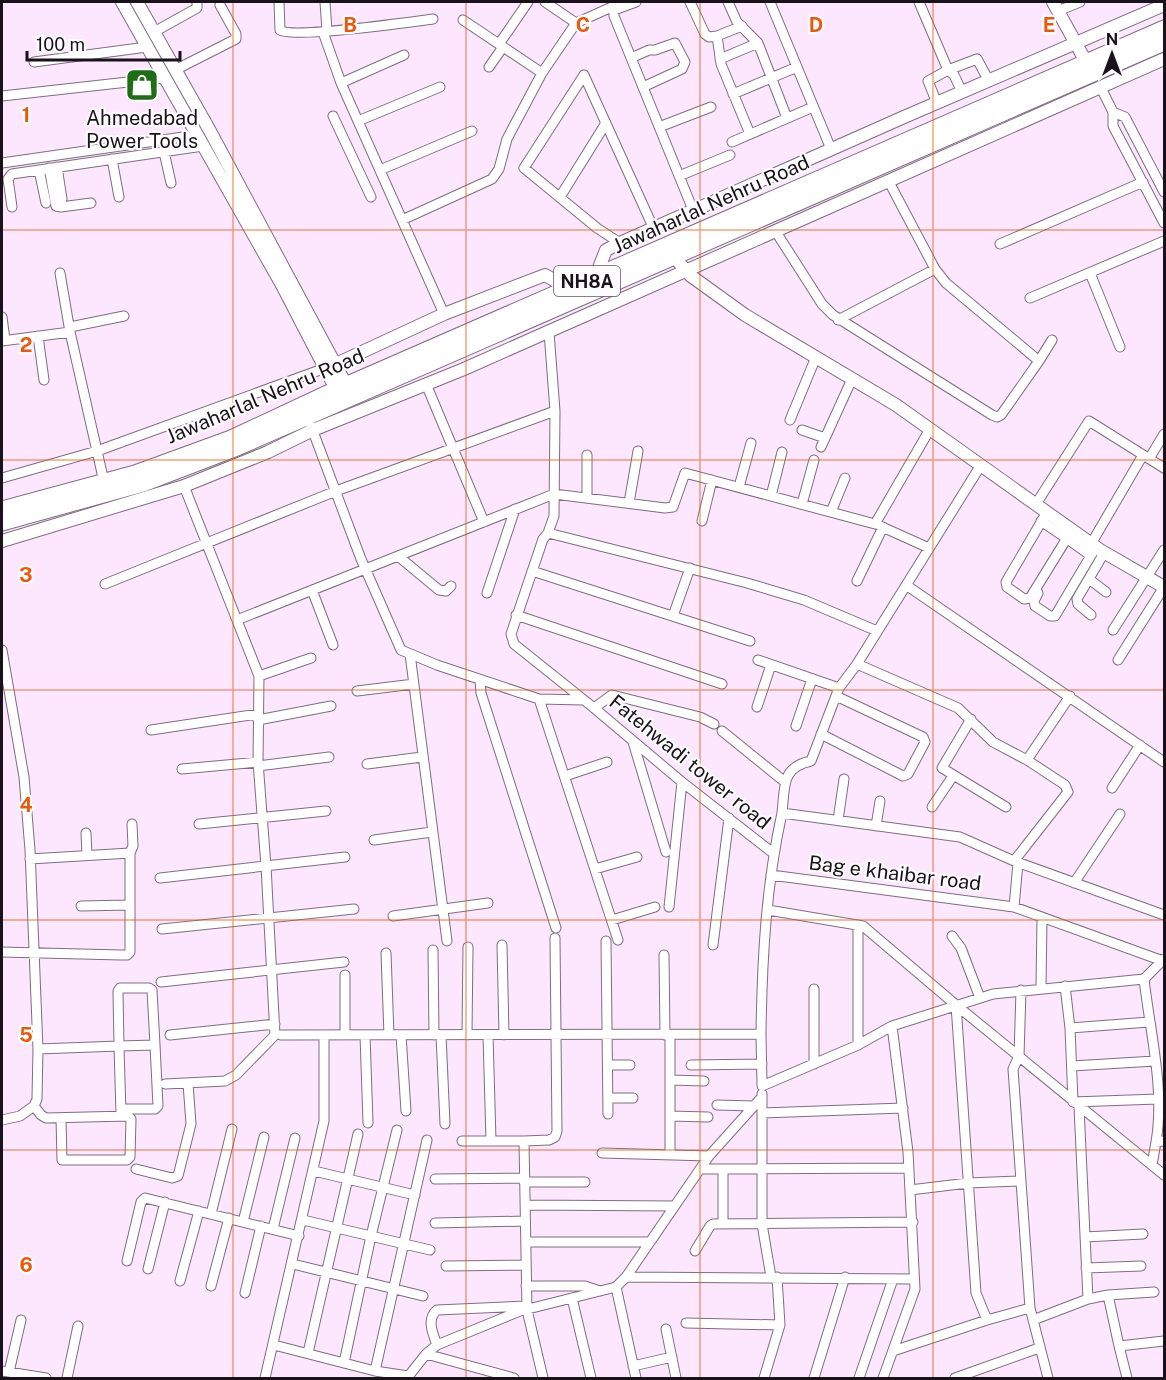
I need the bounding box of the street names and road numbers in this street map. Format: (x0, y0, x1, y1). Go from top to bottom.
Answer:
street label: Jawaharlal Nehru Road (609, 150, 813, 258)
road number: NH8A (554, 266, 620, 296)
street label: Jawaharlal Nehru Road (162, 343, 368, 449)
street label: Fatehwadi tower road (605, 690, 775, 834)
street label: Bag e khaibar road (807, 850, 983, 896)

